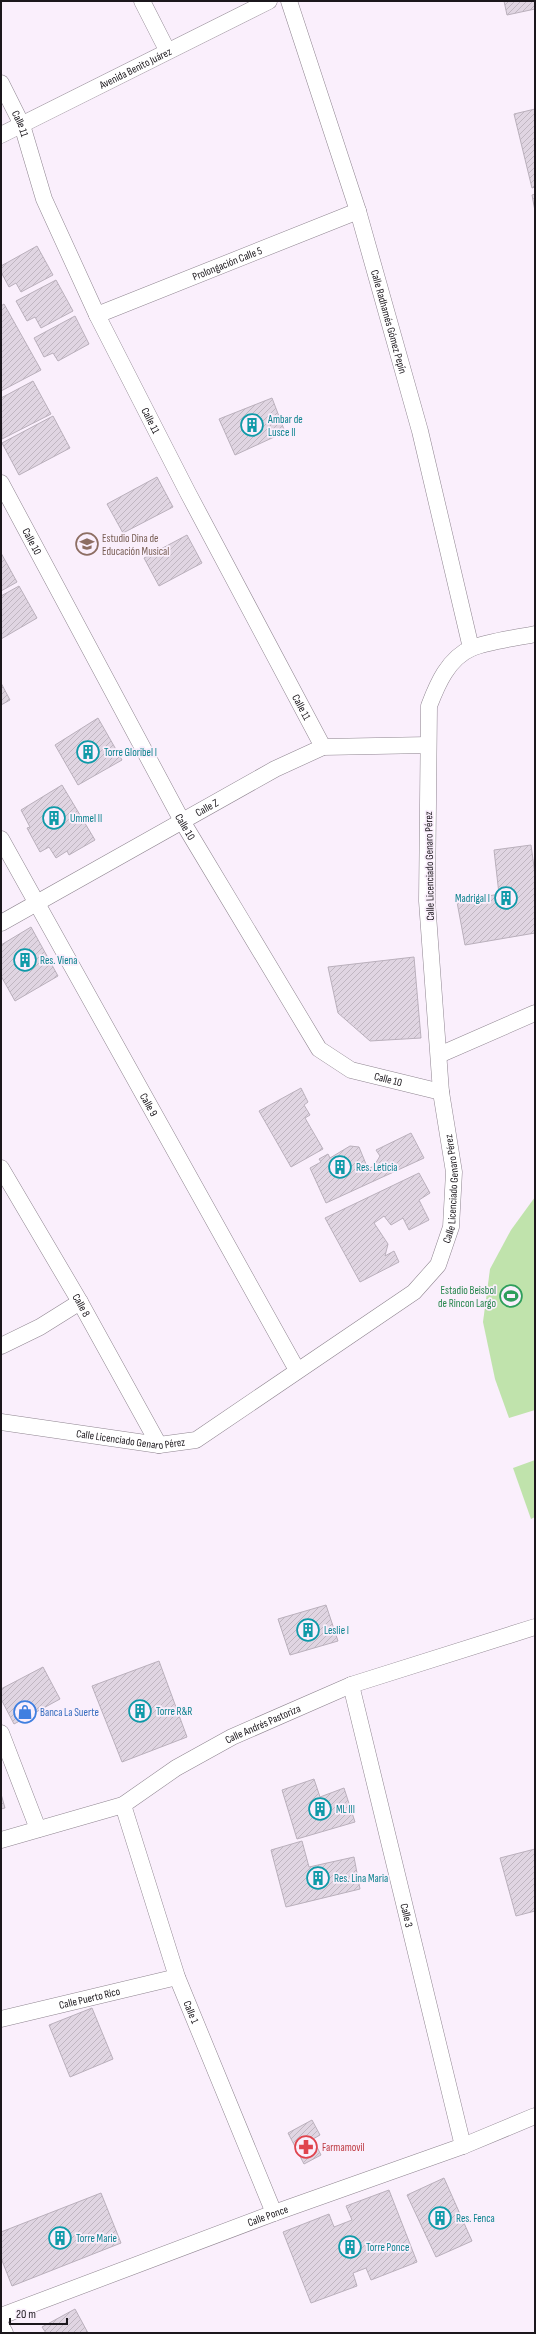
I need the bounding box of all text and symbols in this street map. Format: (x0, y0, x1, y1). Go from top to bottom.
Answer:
street label: Avenida Benito Juárez (96, 45, 174, 92)
street label: Calle 11 (9, 108, 31, 138)
street label: Prolongación Calle 5 (191, 244, 264, 283)
street label: Calle Radhamés Gómez Pepín (368, 268, 410, 375)
street label: Calle 11 (138, 405, 162, 436)
building icon: Ambar de Lusce II (239, 412, 265, 438)
place label: Ambar de Lusce II (267, 413, 303, 439)
street label: Calle 10 (19, 526, 44, 557)
school or university icon: Estudio Dina de Educación Musical (74, 531, 100, 557)
place label: Estudio Dina de Educación Musical (102, 532, 169, 558)
street label: Calle 11 (289, 692, 314, 723)
building icon: Torre Gloribel I (75, 739, 101, 765)
place label: Torre Gloribel I (104, 746, 157, 759)
street label: Calle Z (193, 796, 221, 819)
building icon: Ummel II (41, 805, 67, 831)
street label: Calle 10 (172, 811, 198, 843)
street label: Calle Licenciado Genaro Pérez (422, 811, 437, 921)
place label: Ummel II (70, 812, 102, 825)
building icon: Madrigal I (493, 885, 519, 911)
place label: Madrigal I (455, 892, 490, 905)
building icon: Res. Viena (12, 947, 38, 973)
place label: Res. Viena (40, 954, 78, 967)
street label: Calle 10 (373, 1070, 404, 1089)
street label: Calle 9 (137, 1091, 160, 1119)
street label: Calle Licenciado Genaro Pérez (440, 1133, 461, 1245)
building icon: Res. Leticia (327, 1154, 353, 1180)
place label: Res. Leticia (356, 1161, 398, 1174)
sports icon: Estadio Beisbol de Rincon Largo (498, 1283, 524, 1309)
place label: Estadio Beisbol de Rincon Largo (438, 1284, 496, 1310)
street label: Calle 8 (69, 1291, 93, 1319)
street label: Calle Licenciado Genaro Pérez (75, 1427, 186, 1452)
building icon: Leslie I (295, 1617, 321, 1643)
place label: Leslie I (324, 1624, 349, 1637)
building icon: Torre R&R (127, 1698, 153, 1724)
shop icon: Banca La Suerte (12, 1699, 38, 1725)
street label: Calle Andrés Pastoriza (223, 1702, 303, 1747)
place label: Torre R&R (156, 1705, 192, 1718)
place label: Banca La Suerte (40, 1706, 99, 1719)
building icon: ML III (307, 1796, 333, 1822)
place label: ML III (336, 1803, 355, 1816)
building icon: Res. Lina Maria (305, 1865, 331, 1891)
place label: Res. Lina Maria (334, 1872, 388, 1885)
street label: Calle 3 (397, 1902, 416, 1929)
street label: Calle Puerto Rico (58, 1985, 122, 2012)
street label: Calle 1 (180, 1999, 201, 2026)
pharmacy icon: Farmamovil (293, 2134, 319, 2160)
place label: Farmamovil (322, 2141, 365, 2154)
street label: Calle Ponce (246, 2203, 290, 2229)
building icon: Res. Fenca (427, 2205, 453, 2231)
place label: Res. Fenca (456, 2212, 495, 2225)
building icon: Torre Marie (47, 2225, 73, 2251)
place label: Torre Marie (76, 2232, 117, 2245)
building icon: Torre Ponce (337, 2234, 363, 2260)
place label: Torre Ponce (366, 2241, 409, 2254)
scale bar (10, 2300, 67, 2326)
text: 20 m (16, 2307, 36, 2322)

